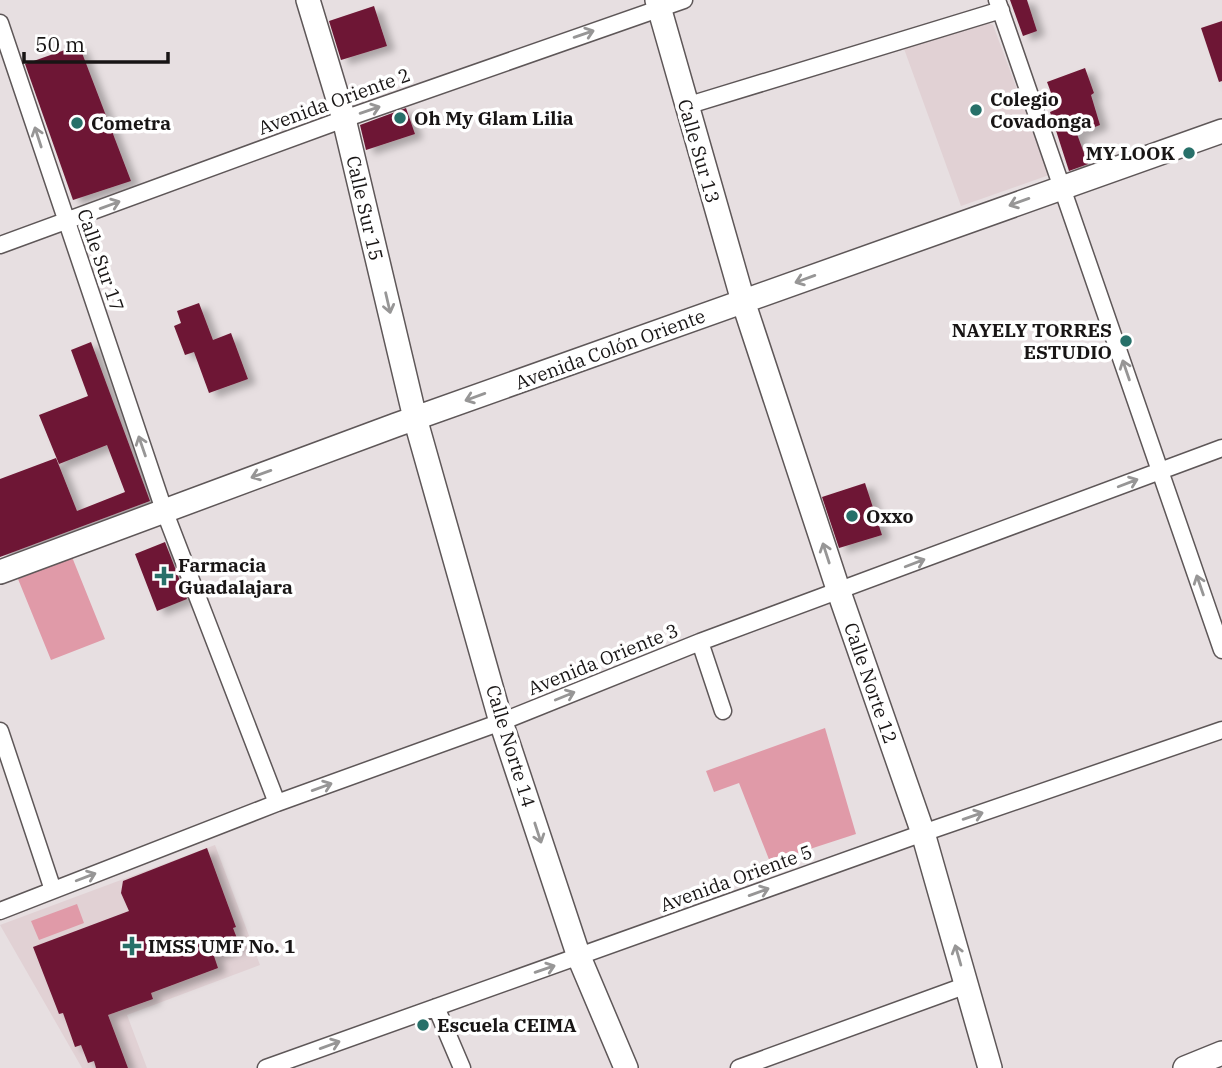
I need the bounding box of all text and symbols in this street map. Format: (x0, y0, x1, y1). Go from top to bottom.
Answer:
scale bar (24, 21, 168, 65)
one-way arrow (573, 27, 595, 39)
text: 50 m (35, 30, 85, 58)
street label: Avenida Oriente 2 (255, 62, 413, 140)
place label: Colegio Covadonga (990, 87, 1092, 133)
street label: Calle Sur 13 (673, 96, 725, 206)
marker: Colegio Covadonga (968, 102, 984, 118)
one-way arrow (358, 103, 380, 115)
place label: Oh My Glam Lilia (414, 106, 574, 130)
marker: Oh My Glam Lilia (392, 110, 408, 126)
place label: Cometra (91, 111, 171, 135)
marker: Cometra (69, 115, 85, 131)
one-way arrow (31, 126, 44, 148)
place label: MY LOOK (1086, 141, 1175, 165)
marker: MY LOOK (1181, 145, 1197, 161)
street label: Calle Sur 15 (341, 153, 389, 263)
one-way arrow (1008, 197, 1030, 210)
one-way arrow (99, 198, 121, 210)
street label: Calle Sur 17 (72, 205, 130, 315)
one-way arrow (794, 274, 816, 286)
one-way arrow (382, 291, 395, 314)
street label: Avenida Colón Oriente (512, 303, 708, 395)
place label: NAYELY TORRES ESTUDIO (952, 318, 1112, 364)
marker: NAYELY TORRES ESTUDIO (1118, 333, 1134, 349)
one-way arrow (1119, 360, 1131, 382)
one-way arrow (464, 391, 486, 404)
one-way arrow (135, 435, 147, 457)
one-way arrow (251, 469, 273, 482)
one-way arrow (1116, 476, 1138, 488)
place label: Oxxo (866, 504, 914, 528)
marker: Oxxo (844, 508, 860, 524)
one-way arrow (819, 542, 832, 564)
place label: Farmacia Guadalajara (178, 553, 293, 599)
one-way arrow (903, 556, 925, 569)
marker: Farmacia Guadalajara (156, 568, 172, 584)
one-way arrow (1193, 575, 1205, 597)
street label: Avenida Oriente 3 (524, 618, 682, 700)
street label: Calle Norte 12 (839, 619, 903, 747)
street label: Calle Norte 14 (481, 682, 541, 810)
one-way arrow (553, 689, 575, 702)
one-way arrow (310, 780, 332, 792)
one-way arrow (962, 809, 984, 821)
one-way arrow (532, 822, 545, 844)
street label: Avenida Oriente 5 (657, 839, 815, 917)
one-way arrow (75, 870, 97, 883)
one-way arrow (747, 885, 769, 897)
place label: IMSS UMF No. 1 (148, 934, 295, 958)
marker: IMSS UMF No. 1 (122, 936, 142, 956)
one-way arrow (951, 944, 964, 966)
one-way arrow (533, 962, 555, 974)
place label: Escuela CEIMA (437, 1013, 577, 1037)
marker: Escuela CEIMA (415, 1017, 431, 1033)
one-way arrow (319, 1038, 341, 1050)

